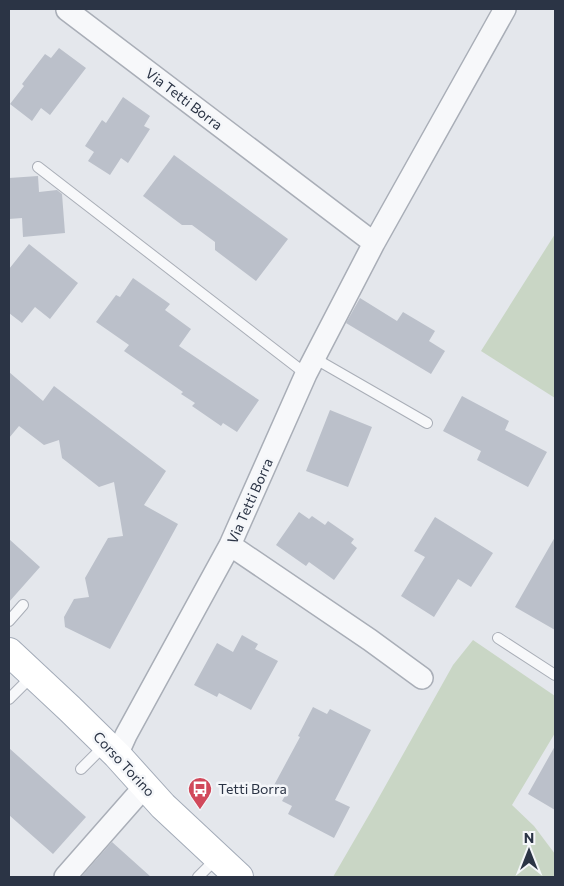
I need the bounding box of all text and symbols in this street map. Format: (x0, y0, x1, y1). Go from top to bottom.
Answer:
street label: Via Tetti Borra (142, 64, 226, 133)
street label: Via Tetti Borra (223, 455, 276, 546)
street label: Corso Torino (90, 728, 159, 800)
bus stop icon: Tetti Borra (187, 776, 213, 810)
place label: Tetti Borra (218, 780, 287, 797)
north arrow (504, 826, 554, 876)
text: N (524, 829, 534, 846)

